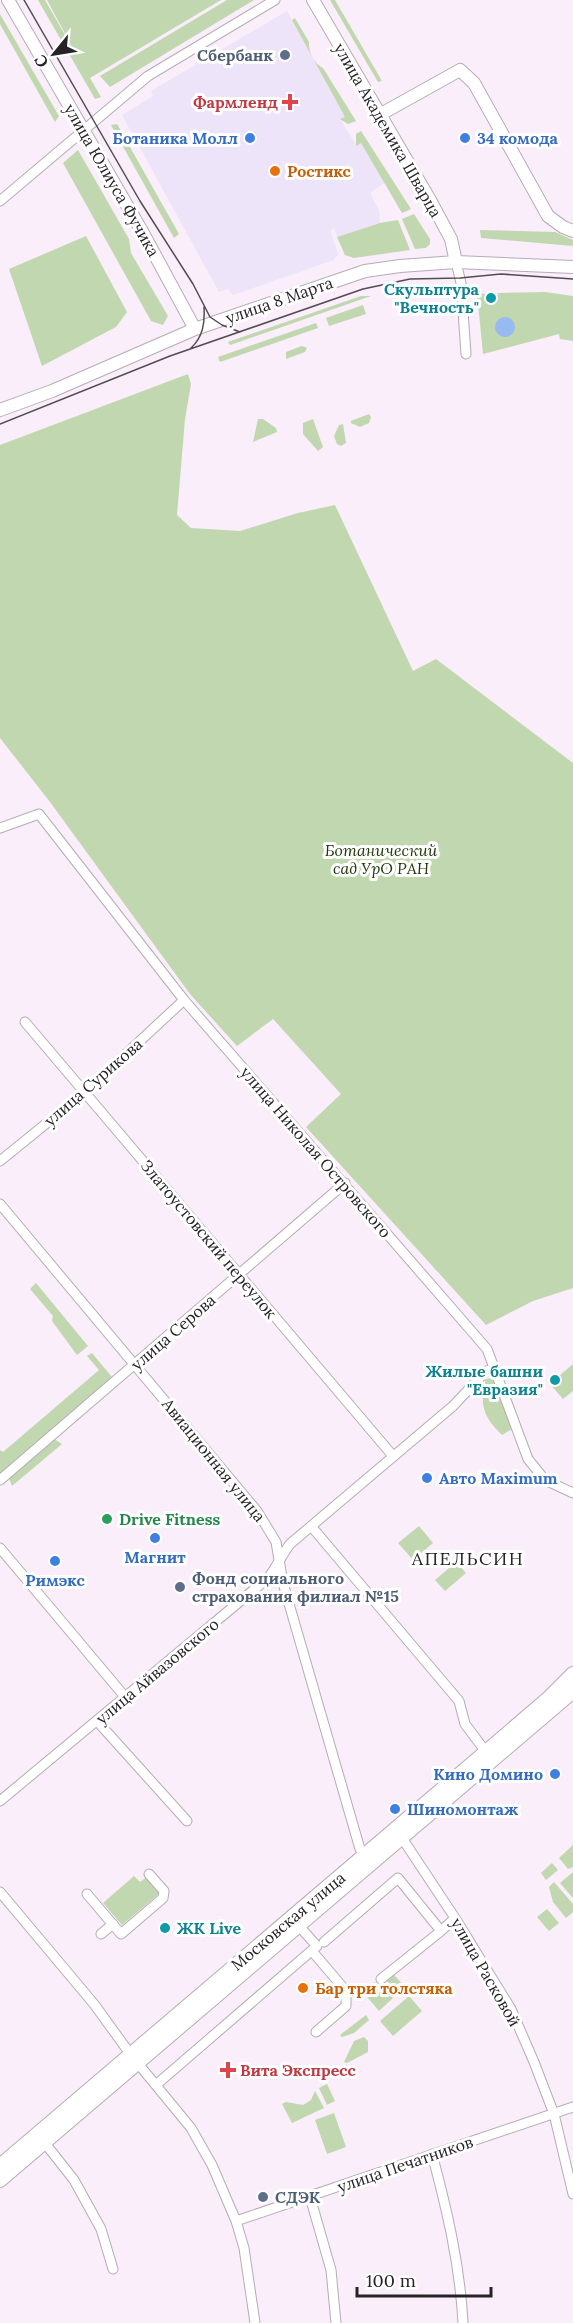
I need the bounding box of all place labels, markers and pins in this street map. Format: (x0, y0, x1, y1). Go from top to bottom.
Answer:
place label: Сбербанк (197, 45, 273, 65)
marker: Сбербанк (278, 48, 292, 62)
place label: Фармленд (193, 92, 278, 112)
marker: Фармленд (283, 95, 297, 109)
place label: Ботаника Молл (112, 128, 238, 148)
place label: 34 комода (477, 128, 559, 148)
marker: Ботаника Молл (243, 131, 257, 145)
marker: 34 комода (458, 131, 472, 145)
place label: Ростикс (287, 161, 352, 181)
marker: Ростикс (268, 164, 282, 178)
place label: Скульптура "Вечность" (384, 279, 480, 317)
marker: Скульптура "Вечность" (484, 291, 498, 305)
place label: Жилые башни "Евразия" (426, 1361, 543, 1399)
marker: Жилые башни "Евразия" (548, 1373, 562, 1387)
place label: Авто Maximum (439, 1468, 558, 1488)
marker: Авто Maximum (420, 1471, 434, 1485)
place label: Drive Fitness (119, 1509, 220, 1529)
marker: Drive Fitness (100, 1512, 114, 1526)
marker: Магнит (148, 1531, 162, 1545)
place label: Магнит (124, 1547, 186, 1567)
marker: Римэкс (48, 1554, 62, 1568)
place label: Фонд социального страхования филиал №15 (192, 1568, 399, 1606)
place label: Римэкс (25, 1570, 85, 1590)
marker: Фонд социального страхования филиал №15 (173, 1580, 187, 1594)
place label: Кино Домино (433, 1764, 543, 1784)
marker: Кино Домино (548, 1767, 562, 1781)
place label: Шиномонтаж (407, 1799, 518, 1819)
marker: Шиномонтаж (388, 1802, 402, 1816)
place label: ЖК Live (177, 1918, 241, 1938)
marker: ЖК Live (158, 1921, 172, 1935)
place label: Бар три толстяка (315, 1978, 453, 1998)
marker: Бар три толстяка (296, 1981, 310, 1995)
place label: Вита Экспресс (240, 2060, 357, 2080)
marker: Вита Экспресс (221, 2063, 235, 2077)
place label: СДЭК (275, 2187, 321, 2207)
marker: СДЭК (256, 2190, 270, 2204)

